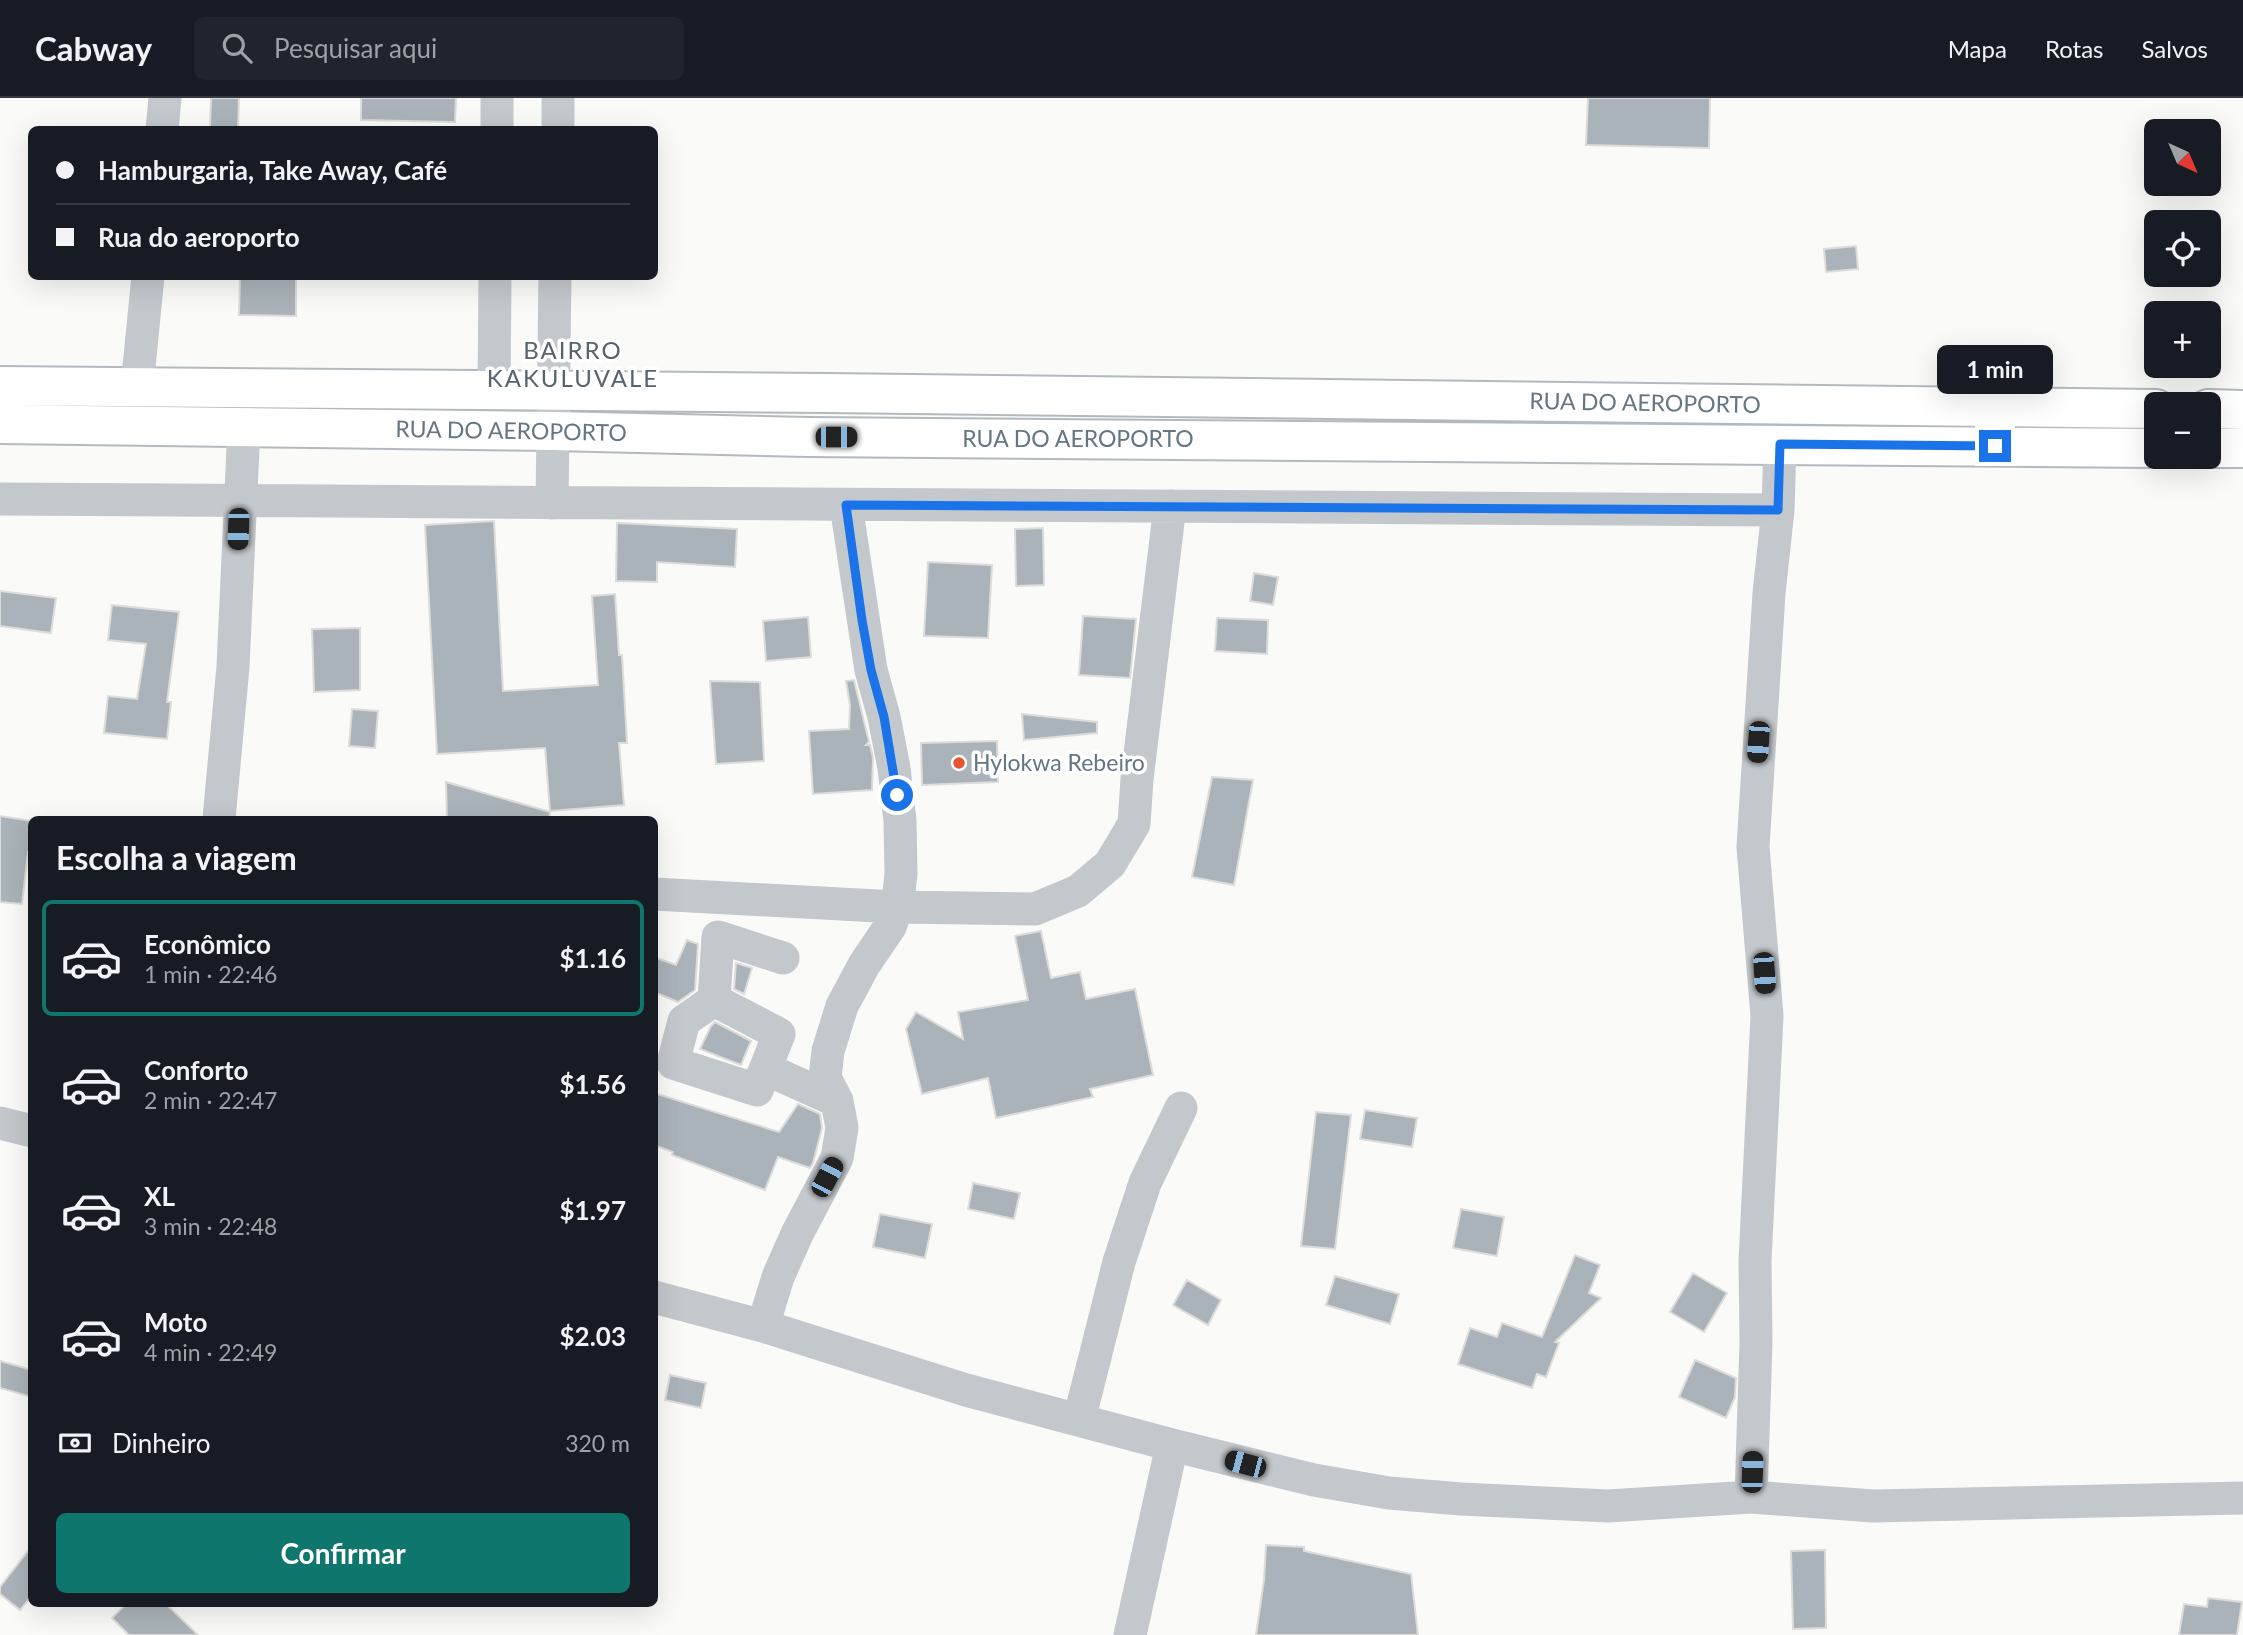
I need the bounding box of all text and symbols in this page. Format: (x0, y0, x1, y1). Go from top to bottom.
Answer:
search box (194, 17, 684, 80)
text: Cabway (35, 28, 152, 68)
icon: search (218, 29, 256, 67)
text: Pesquisar aqui (274, 32, 437, 64)
text: Mapa (1948, 34, 2007, 63)
text: Rotas (2045, 34, 2104, 63)
text: Salvos (2142, 34, 2208, 63)
north arrow (2144, 119, 2221, 196)
map controls (2144, 119, 2221, 469)
text: Hamburgaria, Take Away, Café (98, 154, 447, 186)
button: locate (2144, 210, 2221, 287)
text: Rua do aeroporto (98, 221, 300, 253)
button: + (2144, 301, 2221, 378)
district label: BAIRRO KAKULUVALE (487, 335, 659, 392)
callout: 1 min (1937, 344, 2053, 394)
text: 1 min (1966, 355, 2024, 383)
street label: RUA DO AEROPORTO (1529, 386, 1761, 418)
button: − (2144, 392, 2221, 469)
street label: RUA DO AEROPORTO (395, 414, 627, 446)
street label: RUA DO AEROPORTO (962, 424, 1194, 452)
car (816, 427, 858, 448)
route end (1979, 430, 2011, 462)
car (227, 508, 250, 550)
car (1747, 720, 1770, 764)
place label: Hylokwa Rebeiro (973, 748, 1145, 776)
marker: Hylokwa Rebeiro (951, 755, 967, 771)
route start (881, 779, 913, 811)
text: Escolha a viagem (56, 838, 297, 877)
icon: car (60, 927, 123, 990)
text: Econômico (144, 928, 271, 960)
text: $1.16 (560, 942, 626, 974)
car (1753, 951, 1776, 995)
text: 1 min · 22:46 (144, 960, 277, 988)
icon: car (60, 1053, 123, 1116)
text: Conforto (144, 1054, 248, 1086)
text: $1.56 (560, 1068, 626, 1100)
text: 2 min · 22:47 (144, 1086, 277, 1114)
car (808, 1154, 847, 1200)
icon: car (60, 1179, 123, 1242)
text: XL (144, 1180, 175, 1212)
text: $1.97 (560, 1194, 626, 1226)
text: 3 min · 22:48 (144, 1212, 277, 1240)
icon: car (60, 1305, 123, 1368)
text: Moto (144, 1306, 207, 1338)
text: $2.03 (560, 1320, 626, 1352)
text: 4 min · 22:49 (144, 1338, 277, 1366)
icon: cash (56, 1424, 94, 1462)
text: Dinheiro (112, 1427, 210, 1459)
text: 320 m (565, 1429, 630, 1457)
car (1222, 1448, 1269, 1480)
car (1741, 1451, 1764, 1493)
button: Confirmar (56, 1513, 630, 1593)

